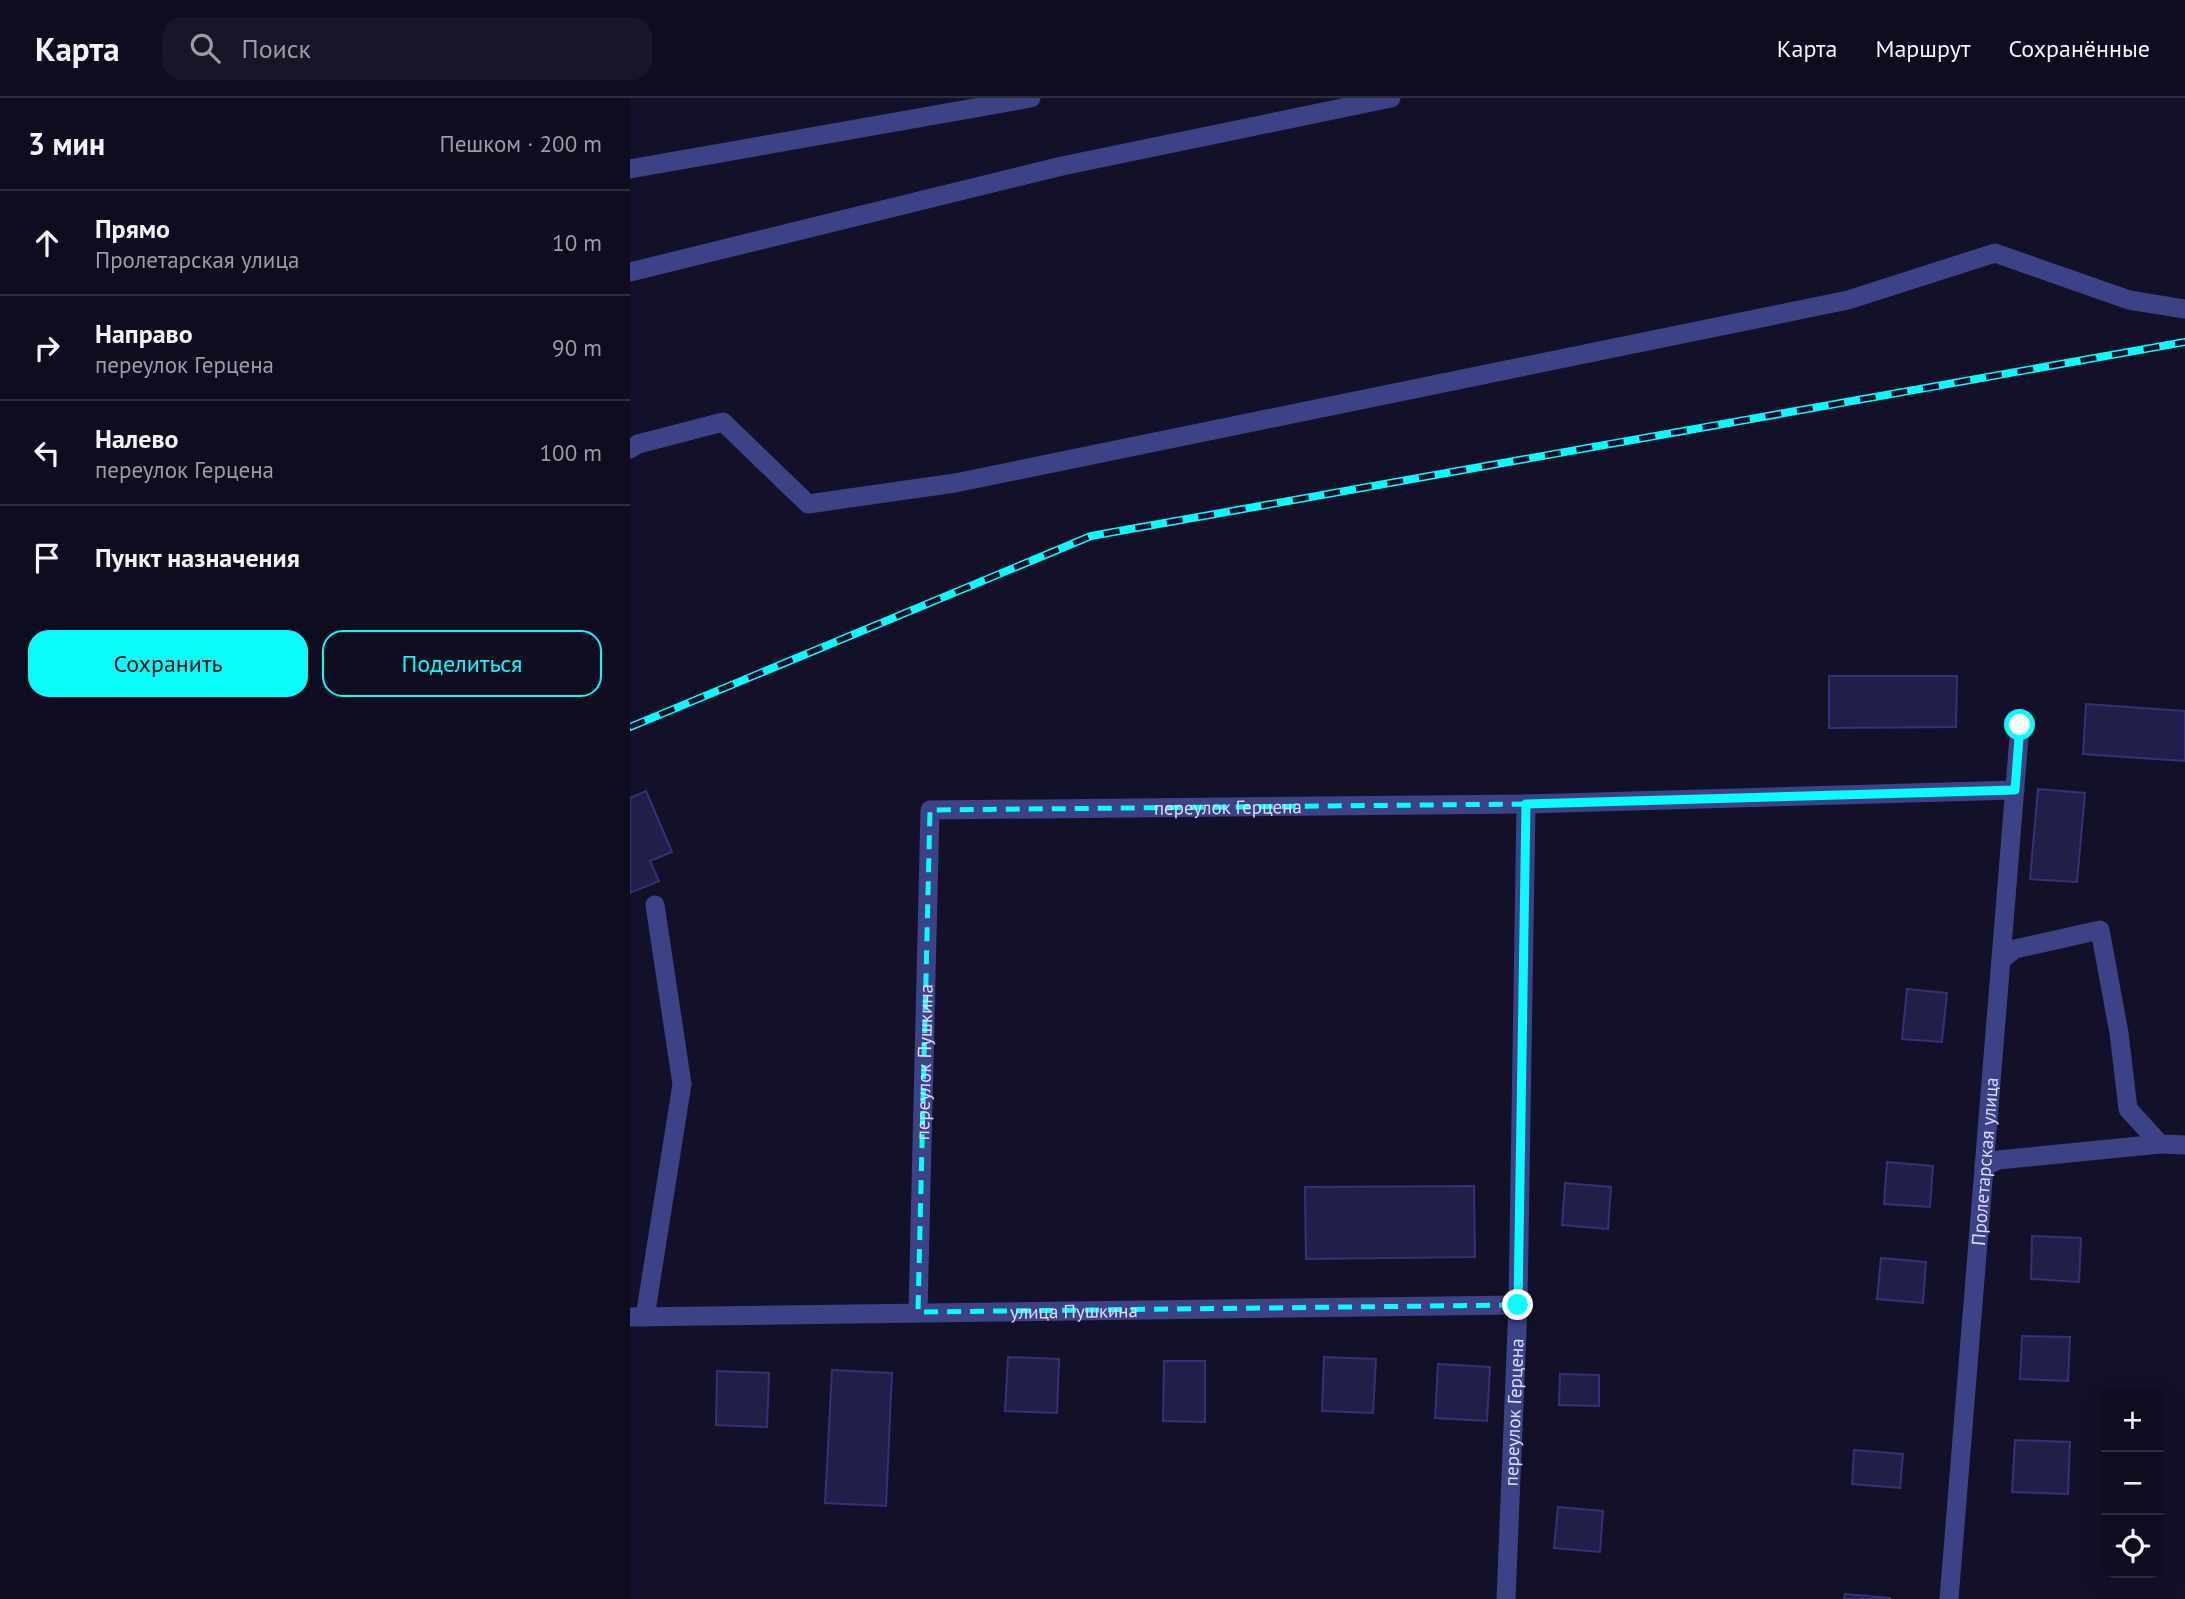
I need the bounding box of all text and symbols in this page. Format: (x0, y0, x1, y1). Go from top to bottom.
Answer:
search box (162, 17, 652, 80)
text: Карта (35, 27, 120, 70)
icon: search (186, 29, 224, 67)
text: Поиск (242, 32, 311, 65)
text: Карта (1777, 33, 1837, 64)
text: Маршрут (1875, 33, 1970, 64)
text: Сохранённые (2008, 33, 2150, 64)
text: 3 мин (28, 124, 105, 163)
text: Пешком · 200 m (439, 129, 602, 158)
text: Прямо (95, 212, 170, 245)
icon: ahead (28, 224, 66, 262)
text: 10 m (552, 228, 602, 257)
text: Пролетарская улица (95, 245, 299, 274)
text: Направо (95, 317, 193, 350)
icon: right (28, 329, 66, 367)
text: 90 m (552, 333, 602, 362)
text: переулок Герцена (95, 350, 274, 379)
text: Налево (95, 422, 179, 455)
icon: left (28, 434, 66, 472)
text: 100 m (540, 438, 602, 467)
text: переулок Герцена (95, 455, 274, 484)
icon: arrive (28, 539, 66, 577)
text: Пункт назначения (95, 541, 300, 574)
button: Сохранить (28, 630, 308, 697)
button: Поделиться (322, 630, 602, 697)
route start (2004, 709, 2035, 740)
street label: переулок Герцена (1154, 794, 1302, 820)
street label: переулок Пушкина (910, 984, 938, 1141)
street label: Пролетарская улица (1966, 1076, 2003, 1247)
route end (1502, 1289, 1533, 1320)
street label: улица Пушкина (1010, 1298, 1138, 1324)
street label: переулок Герцена (1499, 1338, 1529, 1487)
map controls (2101, 1389, 2164, 1578)
button: + (2101, 1389, 2164, 1452)
button: − (2101, 1452, 2164, 1515)
button: locate (2101, 1515, 2164, 1578)

